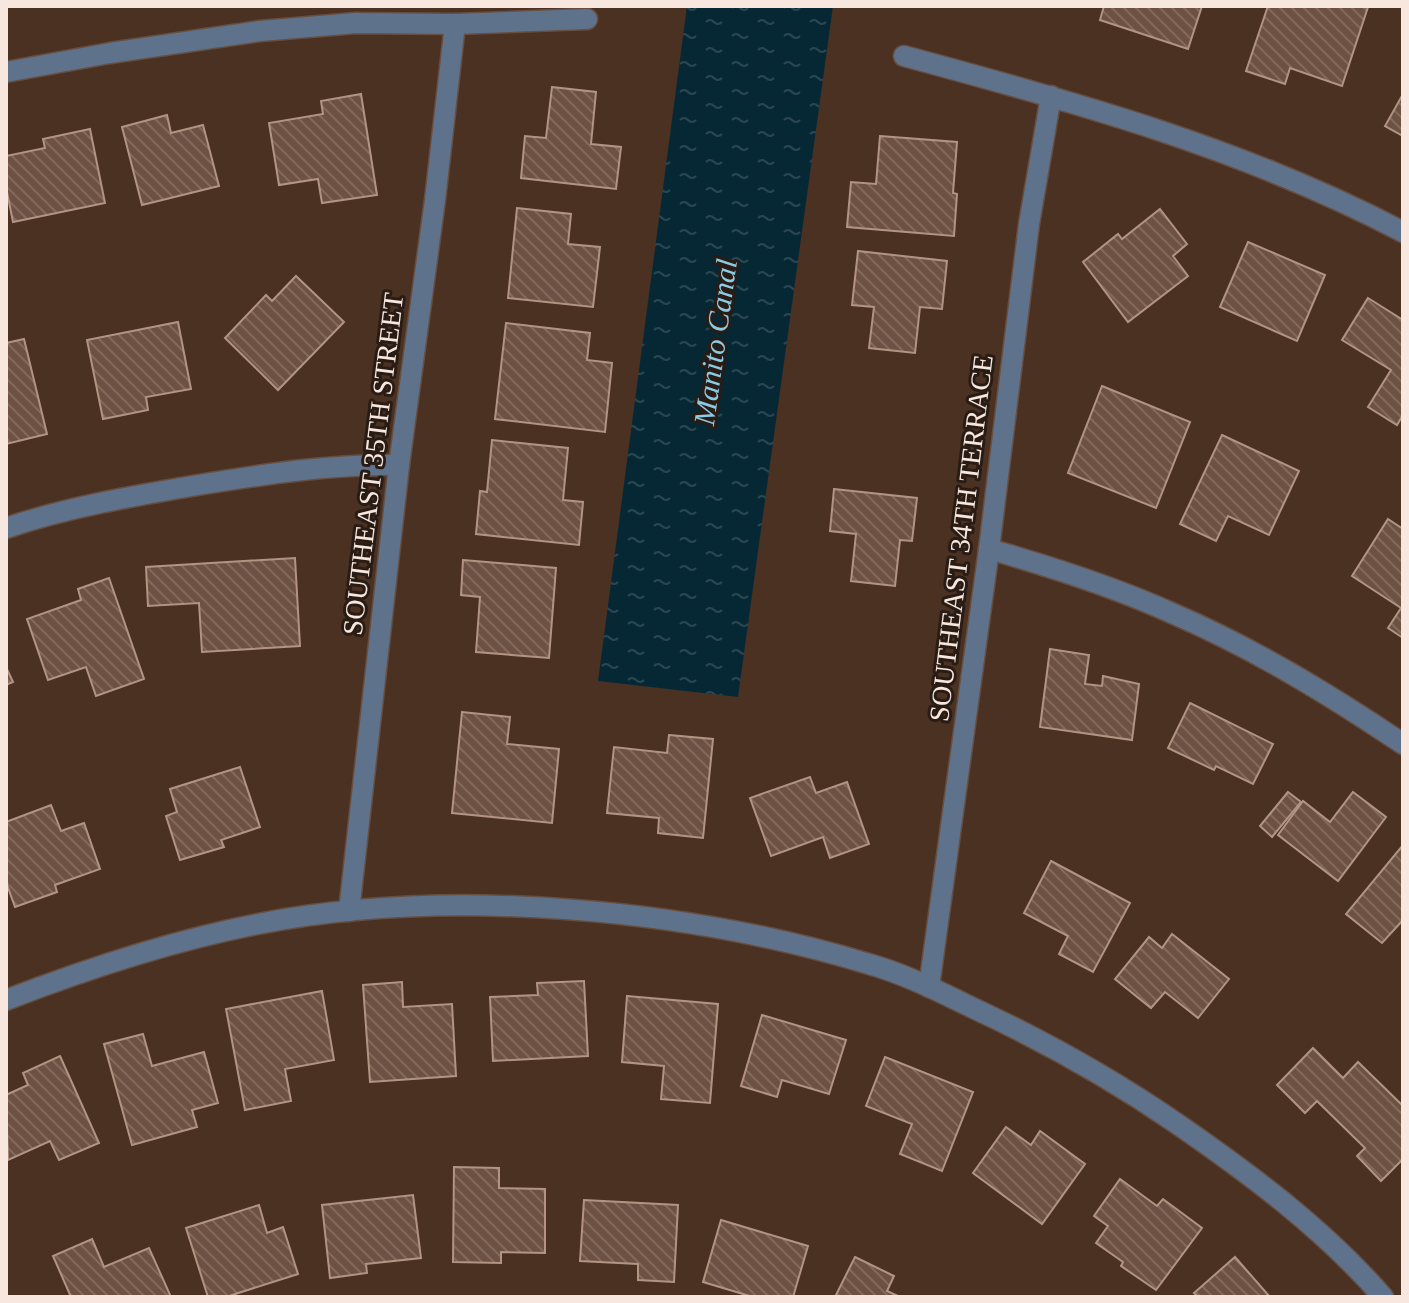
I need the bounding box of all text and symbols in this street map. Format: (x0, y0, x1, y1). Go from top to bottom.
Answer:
water label: Manito Canal (687, 257, 743, 428)
street label: SOUTHEAST 35TH STREET (337, 291, 409, 637)
street label: SOUTHEAST 34TH TERRACE (923, 353, 999, 723)

